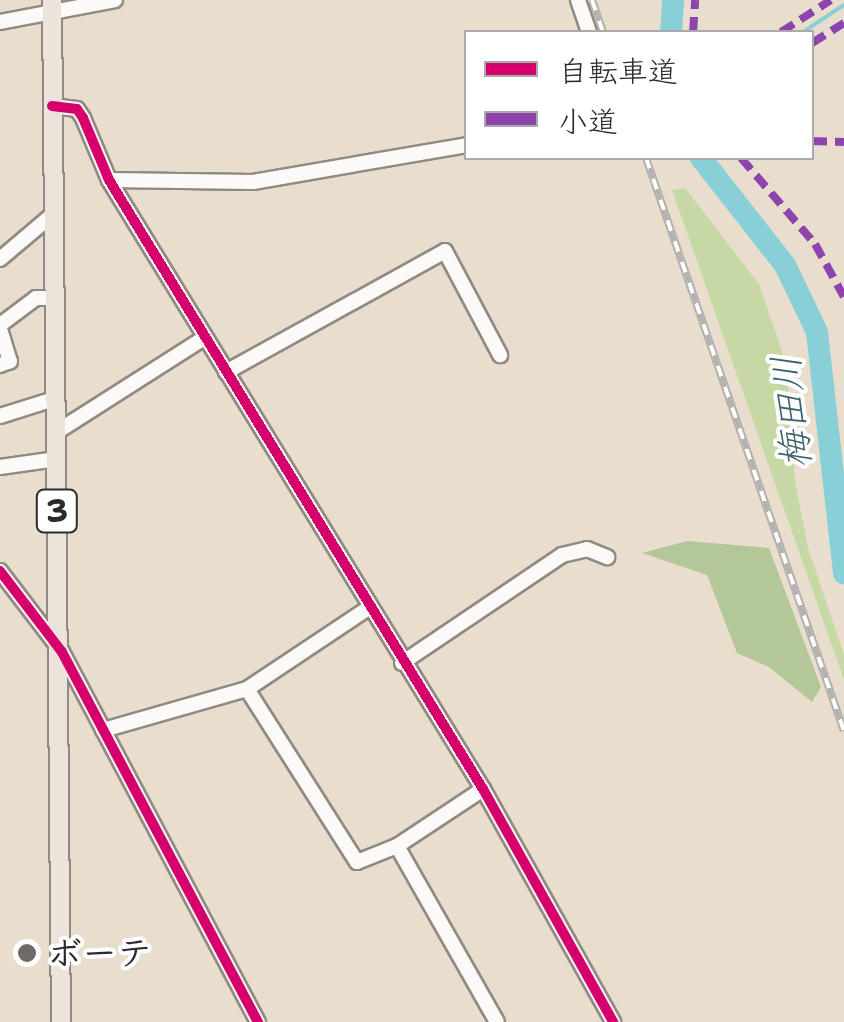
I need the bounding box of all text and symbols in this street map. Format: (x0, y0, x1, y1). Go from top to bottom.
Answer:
legend (464, 30, 814, 160)
text: 自転車道 (558, 51, 678, 92)
text: 小道 (558, 101, 618, 142)
water label: 梅田川 (762, 353, 820, 471)
road number: 3 (34, 484, 80, 538)
place label: ボーテ (47, 932, 152, 974)
marker: ボーテ (16, 942, 38, 964)

